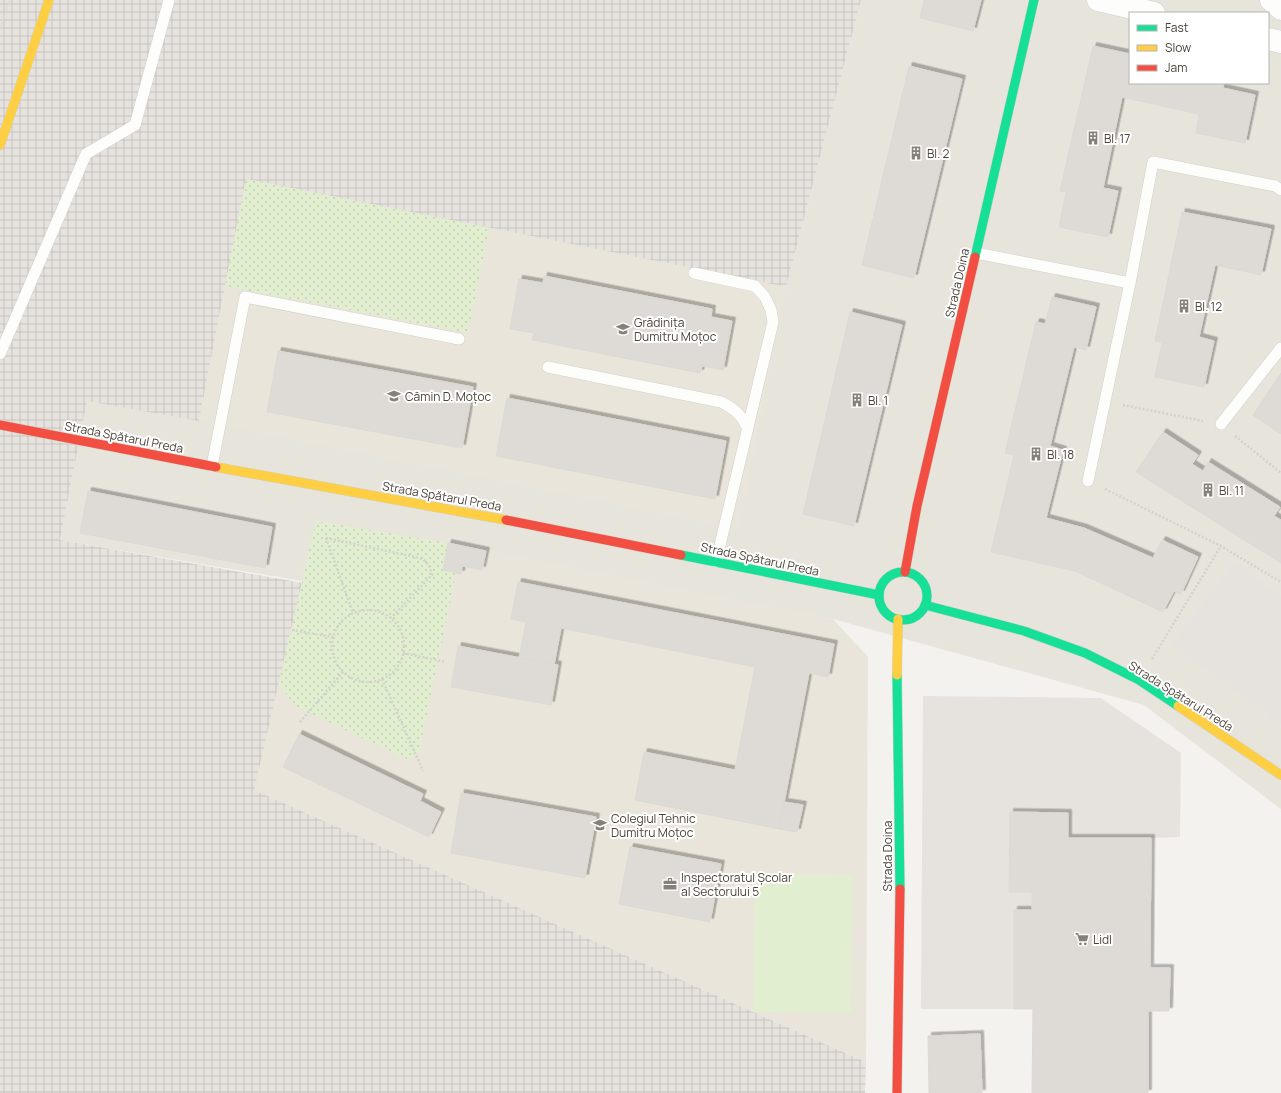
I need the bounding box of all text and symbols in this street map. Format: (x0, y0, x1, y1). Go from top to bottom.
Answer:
legend (1129, 12, 1269, 84)
text: Fast (1165, 19, 1189, 36)
text: Slow (1165, 39, 1191, 56)
text: Jam (1165, 59, 1187, 76)
building icon: Bl. 17 (1085, 130, 1101, 146)
place label: Bl. 17 (1104, 130, 1130, 147)
building icon: Bl. 2 (908, 145, 924, 161)
place label: Bl. 2 (927, 145, 950, 162)
street label: Strada Doina (941, 247, 973, 319)
building icon: Bl. 12 (1176, 298, 1192, 314)
place label: Bl. 12 (1195, 298, 1222, 315)
place label: Grădinița Dumitru Moțoc (634, 314, 717, 345)
school or university icon: Grădinița Dumitru Moțoc (615, 321, 631, 337)
school or university icon: Cămin D. Moțoc (386, 388, 402, 404)
place label: Cămin D. Moțoc (405, 388, 492, 405)
building icon: Bl. 1 (849, 392, 865, 408)
place label: Bl. 1 (868, 392, 888, 409)
street label: Strada Spătarul Preda (63, 417, 185, 457)
building icon: Bl. 18 (1028, 446, 1044, 462)
place label: Bl. 18 (1047, 446, 1074, 463)
street label: Strada Spătarul Preda (381, 477, 503, 515)
building icon: Bl. 11 (1200, 482, 1216, 498)
place label: Bl. 11 (1219, 482, 1244, 499)
street label: Strada Spătarul Preda (699, 538, 821, 580)
street label: Strada Spătarul Preda (1125, 657, 1237, 735)
place label: Colegiul Tehnic Dumitru Moțoc (611, 810, 696, 841)
school or university icon: Colegiul Tehnic Dumitru Moțoc (592, 817, 608, 833)
street label: Strada Doina (879, 821, 896, 891)
place label: Inspectoratul Școlar al Sectorului 5 (681, 869, 793, 900)
office icon: Inspectoratul Școlar al Sectorului 5 (662, 876, 678, 892)
supermarket icon: Lidl (1074, 931, 1090, 947)
place label: Lidl (1093, 931, 1112, 948)

